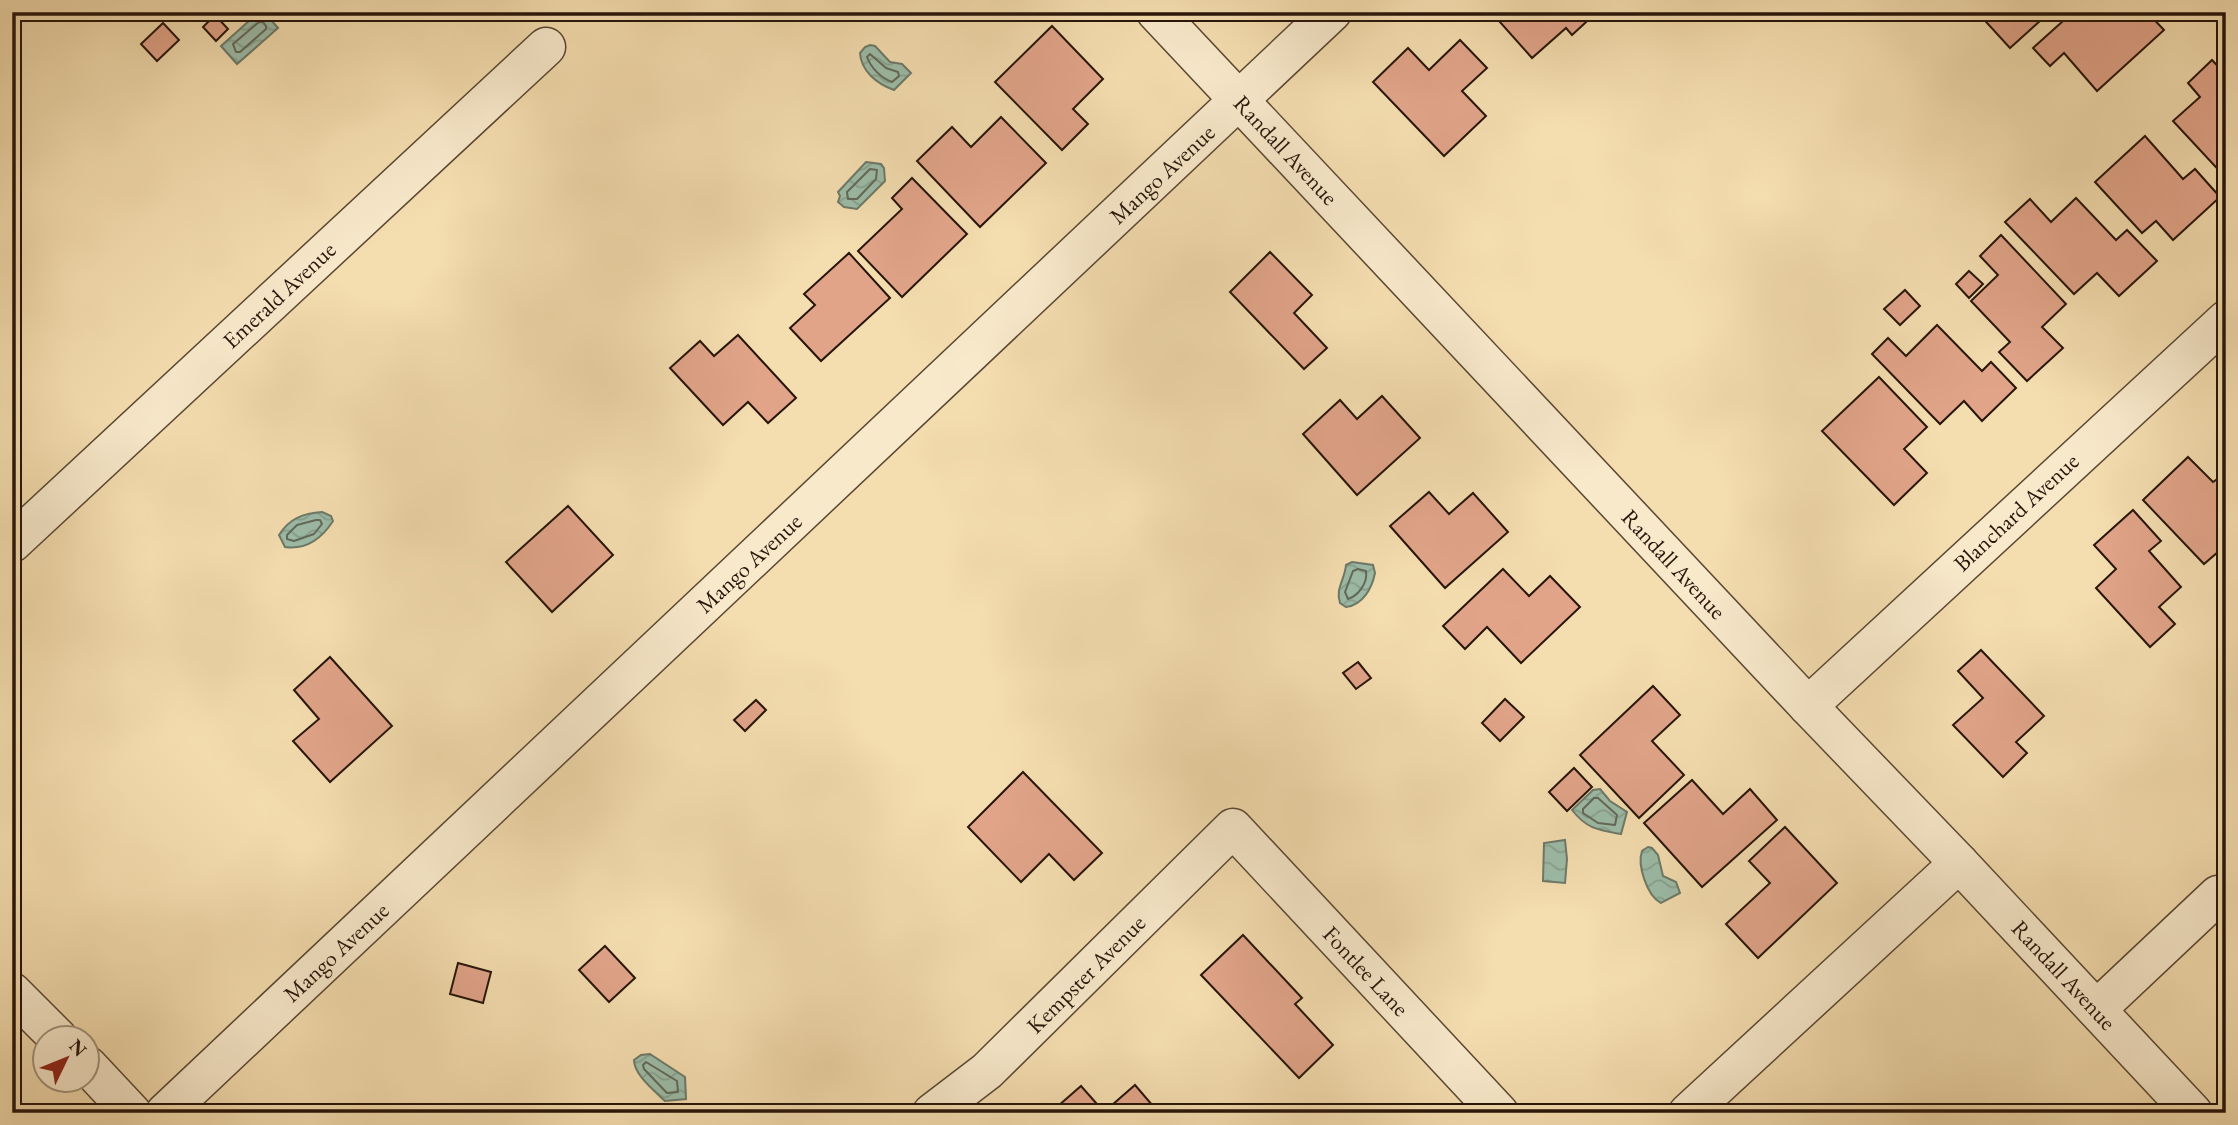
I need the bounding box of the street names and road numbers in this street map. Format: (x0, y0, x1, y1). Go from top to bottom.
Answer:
street label: Randall Avenue (1227, 89, 1345, 212)
street label: Mango Avenue (1103, 117, 1221, 231)
street label: Emerald Avenue (216, 235, 342, 355)
street label: Blanchard Avenue (1947, 446, 2085, 578)
street label: Randall Avenue (1615, 503, 1733, 626)
street label: Mango Avenue (690, 506, 808, 620)
street label: Mango Avenue (277, 895, 395, 1009)
street label: Kempster Avenue (1020, 908, 1152, 1040)
street label: Randall Avenue (2005, 914, 2123, 1037)
street label: Fontlee Lane (1316, 919, 1416, 1023)

